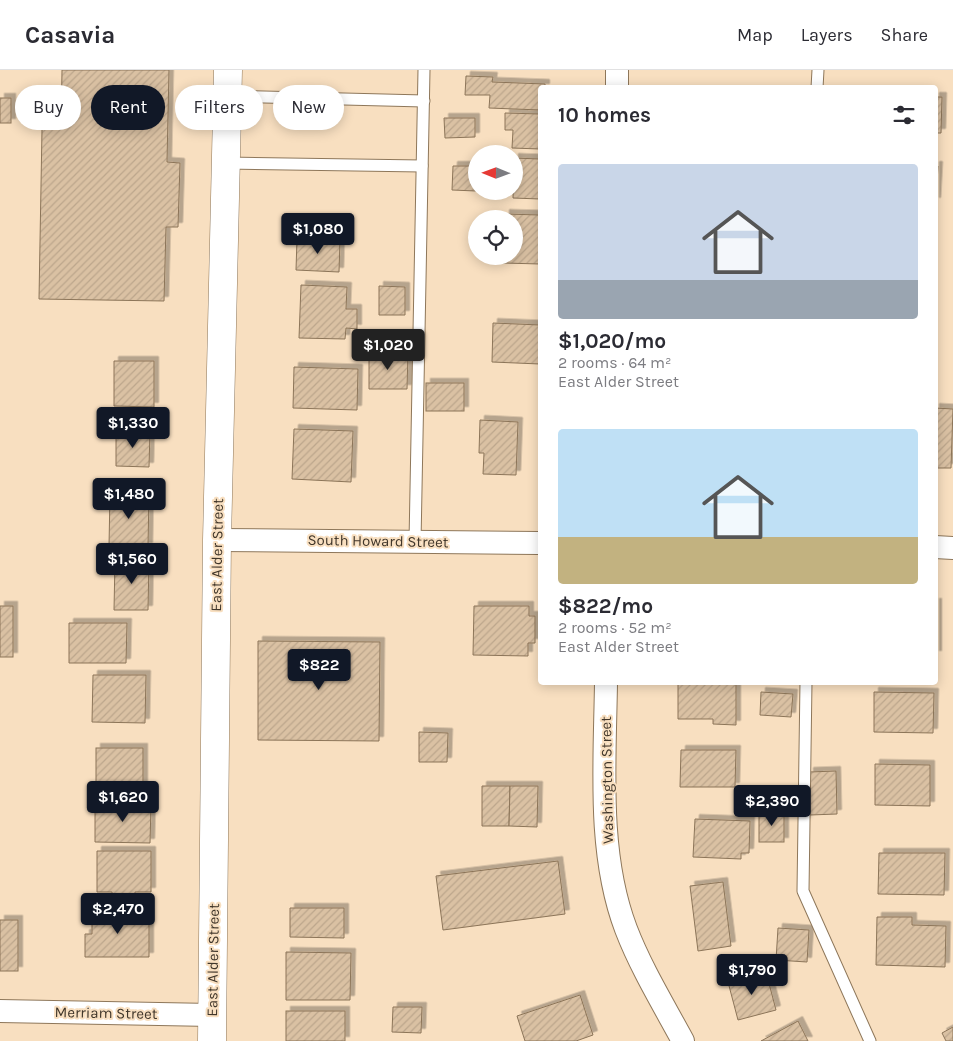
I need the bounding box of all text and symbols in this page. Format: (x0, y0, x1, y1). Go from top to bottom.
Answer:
text: Casavia (25, 21, 115, 49)
text: Map (737, 24, 773, 46)
text: Layers (801, 24, 853, 46)
text: Share (881, 24, 928, 46)
chip: Buy (15, 85, 81, 130)
chip: Rent (91, 85, 165, 130)
chip: Filters (175, 85, 263, 130)
chip: New (273, 85, 344, 130)
icon: filters (890, 101, 918, 129)
text: 10 homes (558, 103, 651, 127)
north arrow (468, 145, 522, 200)
map controls (468, 145, 523, 265)
icon: home (693, 197, 783, 287)
button: locate (468, 210, 523, 265)
pin: $1,080 (277, 212, 359, 255)
text: $1,080 (292, 219, 344, 238)
pin: $1,020 (347, 328, 429, 371)
text: $1,020/mo (558, 329, 666, 353)
text: $1,020 (363, 335, 413, 354)
text: 2 rooms · 64 m² (558, 353, 671, 372)
text: East Alder Street (558, 372, 679, 391)
pin: $1,330 (92, 406, 174, 449)
text: $1,330 (108, 413, 158, 432)
icon: home (693, 462, 783, 552)
pin: $1,480 (88, 478, 170, 520)
text: $1,480 (104, 484, 154, 503)
street label: East Alder Street (207, 498, 227, 612)
street label: South Howard Street (307, 531, 449, 551)
pin: $1,560 (91, 542, 173, 585)
text: $1,560 (107, 549, 157, 568)
text: $822/mo (558, 594, 653, 618)
text: 2 rooms · 52 m² (558, 618, 672, 637)
text: East Alder Street (558, 637, 679, 656)
pin: $822 (289, 648, 349, 691)
text: $822 (299, 655, 339, 674)
street label: Washington Street (597, 716, 617, 844)
pin: $1,620 (82, 780, 164, 823)
pin: $2,390 (731, 784, 813, 827)
text: $1,620 (98, 787, 148, 806)
text: $2,390 (745, 791, 799, 810)
pin: $2,470 (77, 892, 159, 935)
text: $2,470 (92, 899, 144, 918)
street label: East Alder Street (203, 903, 223, 1017)
pin: $1,790 (711, 954, 793, 996)
text: $1,790 (728, 960, 776, 979)
street label: Merriam Street (54, 1003, 158, 1023)

